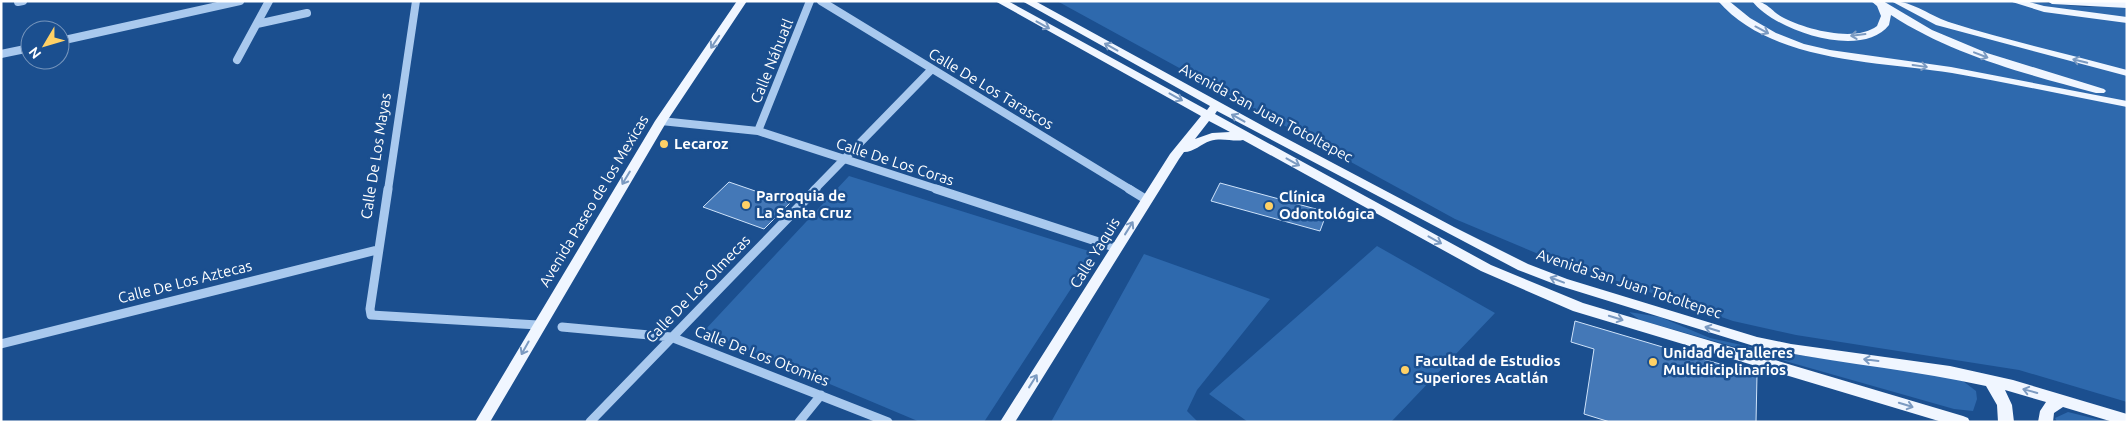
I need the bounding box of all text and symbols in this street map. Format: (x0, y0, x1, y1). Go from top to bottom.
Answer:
street label: Calle Náhuatl (747, 16, 796, 106)
north arrow (20, 20, 70, 70)
one-way arrow (1035, 20, 1050, 30)
one-way arrow (1754, 26, 1769, 35)
one-way arrow (1851, 30, 1867, 40)
one-way arrow (709, 34, 719, 48)
one-way arrow (1104, 42, 1118, 52)
text: N (25, 44, 44, 62)
street label: Calle De Los Tarascos (926, 45, 1057, 133)
one-way arrow (1973, 51, 1988, 60)
one-way arrow (2072, 56, 2088, 65)
street label: Avenida San Juan Totoltepec (1177, 60, 1356, 166)
one-way arrow (1911, 61, 1927, 71)
street label: Calle De Los Mayas (357, 92, 394, 220)
one-way arrow (1168, 93, 1182, 103)
street label: Avenida Paseo de los Mexicas (535, 112, 652, 290)
one-way arrow (1232, 112, 1246, 122)
street label: Calle De Los Coras (834, 134, 956, 189)
place label: Lecaroz (674, 135, 728, 152)
marker: Lecaroz (658, 138, 670, 150)
one-way arrow (1285, 157, 1299, 167)
one-way arrow (621, 171, 631, 185)
place label: Parroquia de La Santa Cruz (756, 187, 851, 221)
place label: Clínica Odontológica (1279, 188, 1375, 222)
marker: Parroquia de La Santa Cruz (740, 199, 752, 211)
marker: Clínica Odontológica (1263, 200, 1275, 212)
street label: Calle Yaquis (1066, 214, 1123, 291)
one-way arrow (1124, 222, 1134, 236)
street label: Calle De Los Olmecas (642, 231, 753, 346)
one-way arrow (1427, 236, 1442, 245)
street label: Avenida San Juan Totoltepec (1534, 246, 1724, 322)
street label: Calle De Los Aztecas (116, 257, 254, 306)
one-way arrow (1549, 275, 1565, 284)
one-way arrow (1607, 313, 1623, 323)
street label: Calle De Los Otomies (692, 322, 832, 389)
one-way arrow (1704, 323, 1720, 333)
one-way arrow (520, 340, 530, 355)
place label: Unidad de Talleres Multidiciplinarios (1663, 344, 1793, 378)
place label: Facultad de Estudios Superiores Acatlán (1415, 352, 1560, 386)
one-way arrow (1863, 355, 1879, 365)
marker: Unidad de Talleres Multidiciplinarios (1647, 356, 1659, 368)
marker: Facultad de Estudios Superiores Acatlán (1399, 364, 1411, 376)
one-way arrow (1028, 374, 1038, 388)
one-way arrow (2022, 386, 2038, 395)
one-way arrow (1897, 400, 1913, 410)

